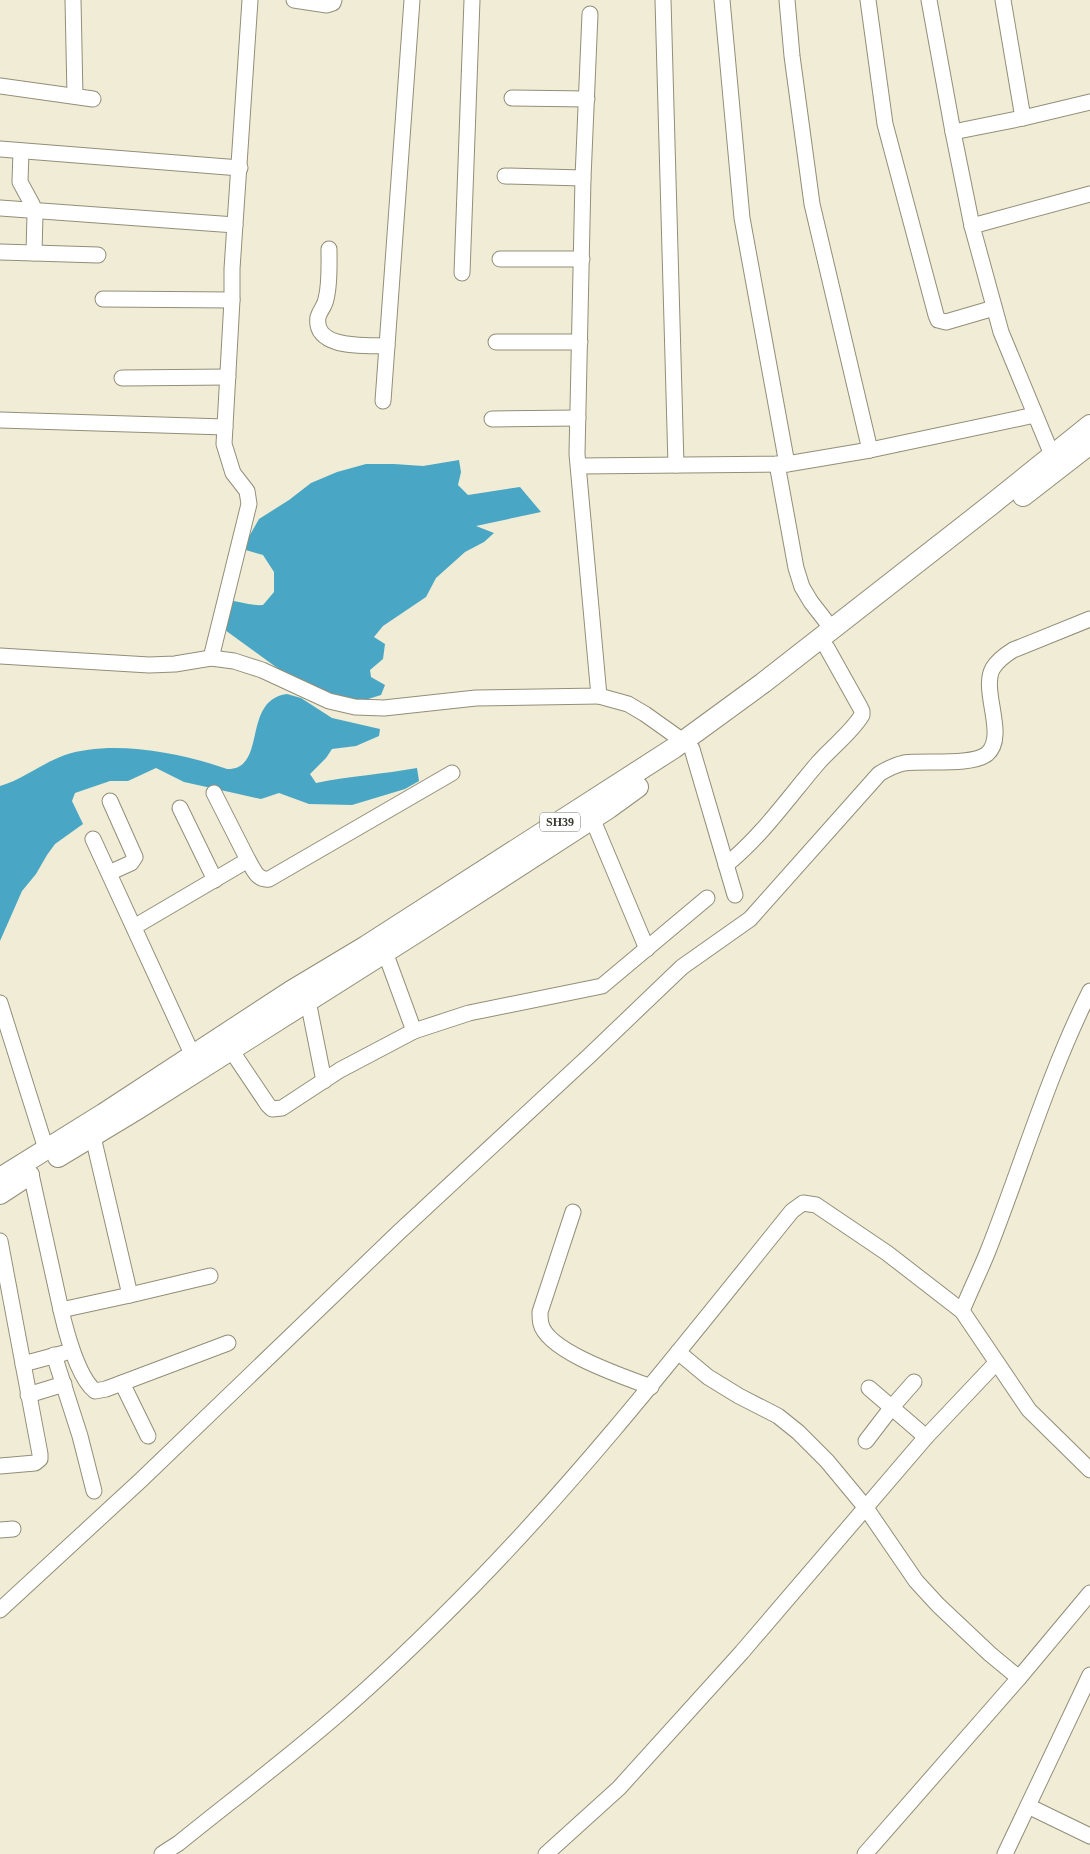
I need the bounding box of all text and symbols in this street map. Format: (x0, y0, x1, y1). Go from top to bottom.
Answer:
road number: SH39 (540, 812, 580, 832)

